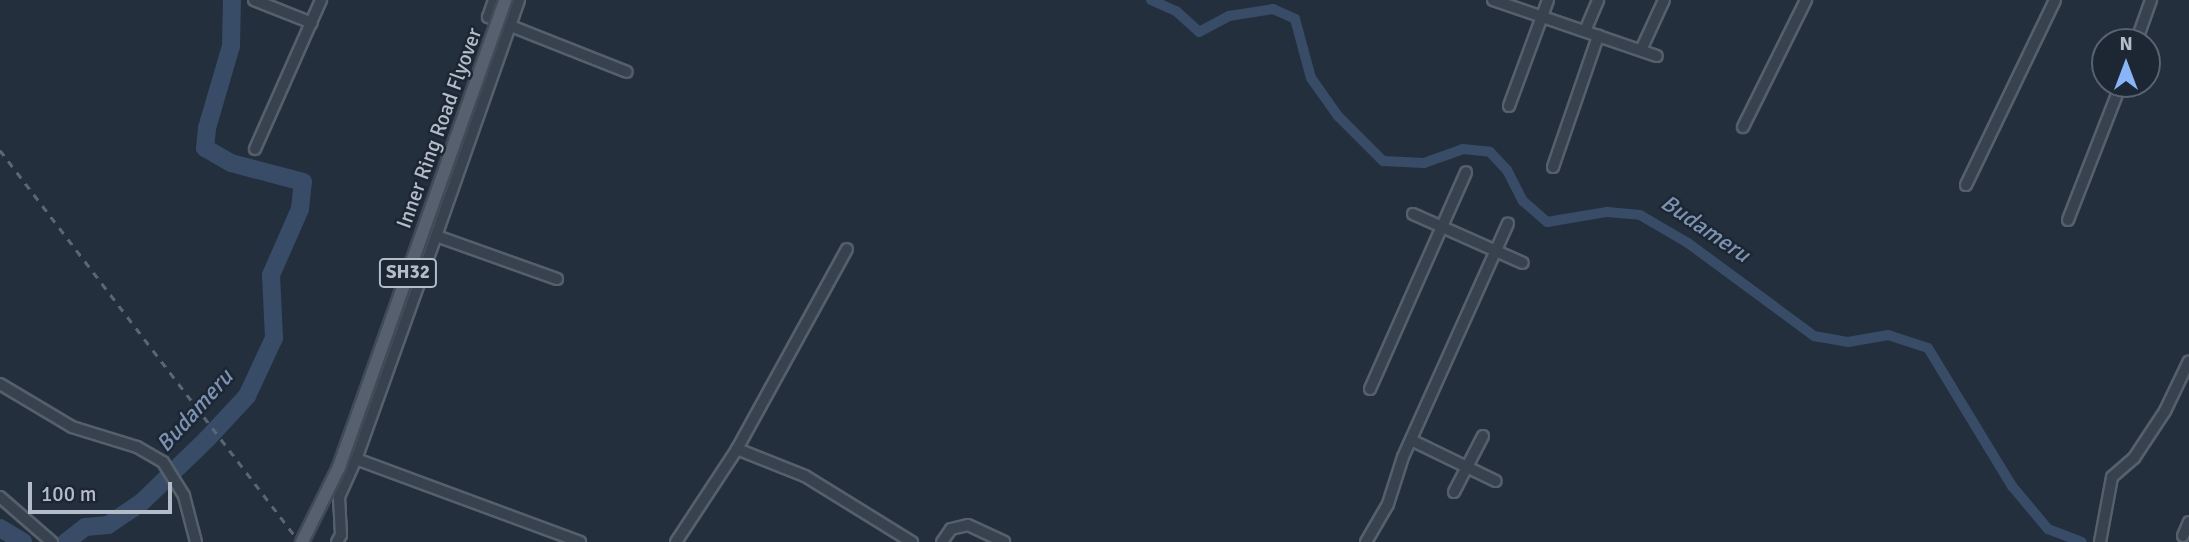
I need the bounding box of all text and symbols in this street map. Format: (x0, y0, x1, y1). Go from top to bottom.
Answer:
street label: Inner Ring Road Flyover (391, 24, 487, 232)
north arrow (2091, 28, 2161, 98)
text: N (2119, 32, 2133, 56)
water label: Budameru (1655, 189, 1755, 269)
road number: SH32 (378, 258, 438, 288)
water label: Budameru (151, 364, 239, 458)
scale bar (32, 468, 175, 512)
text: 100 m (41, 481, 96, 507)

